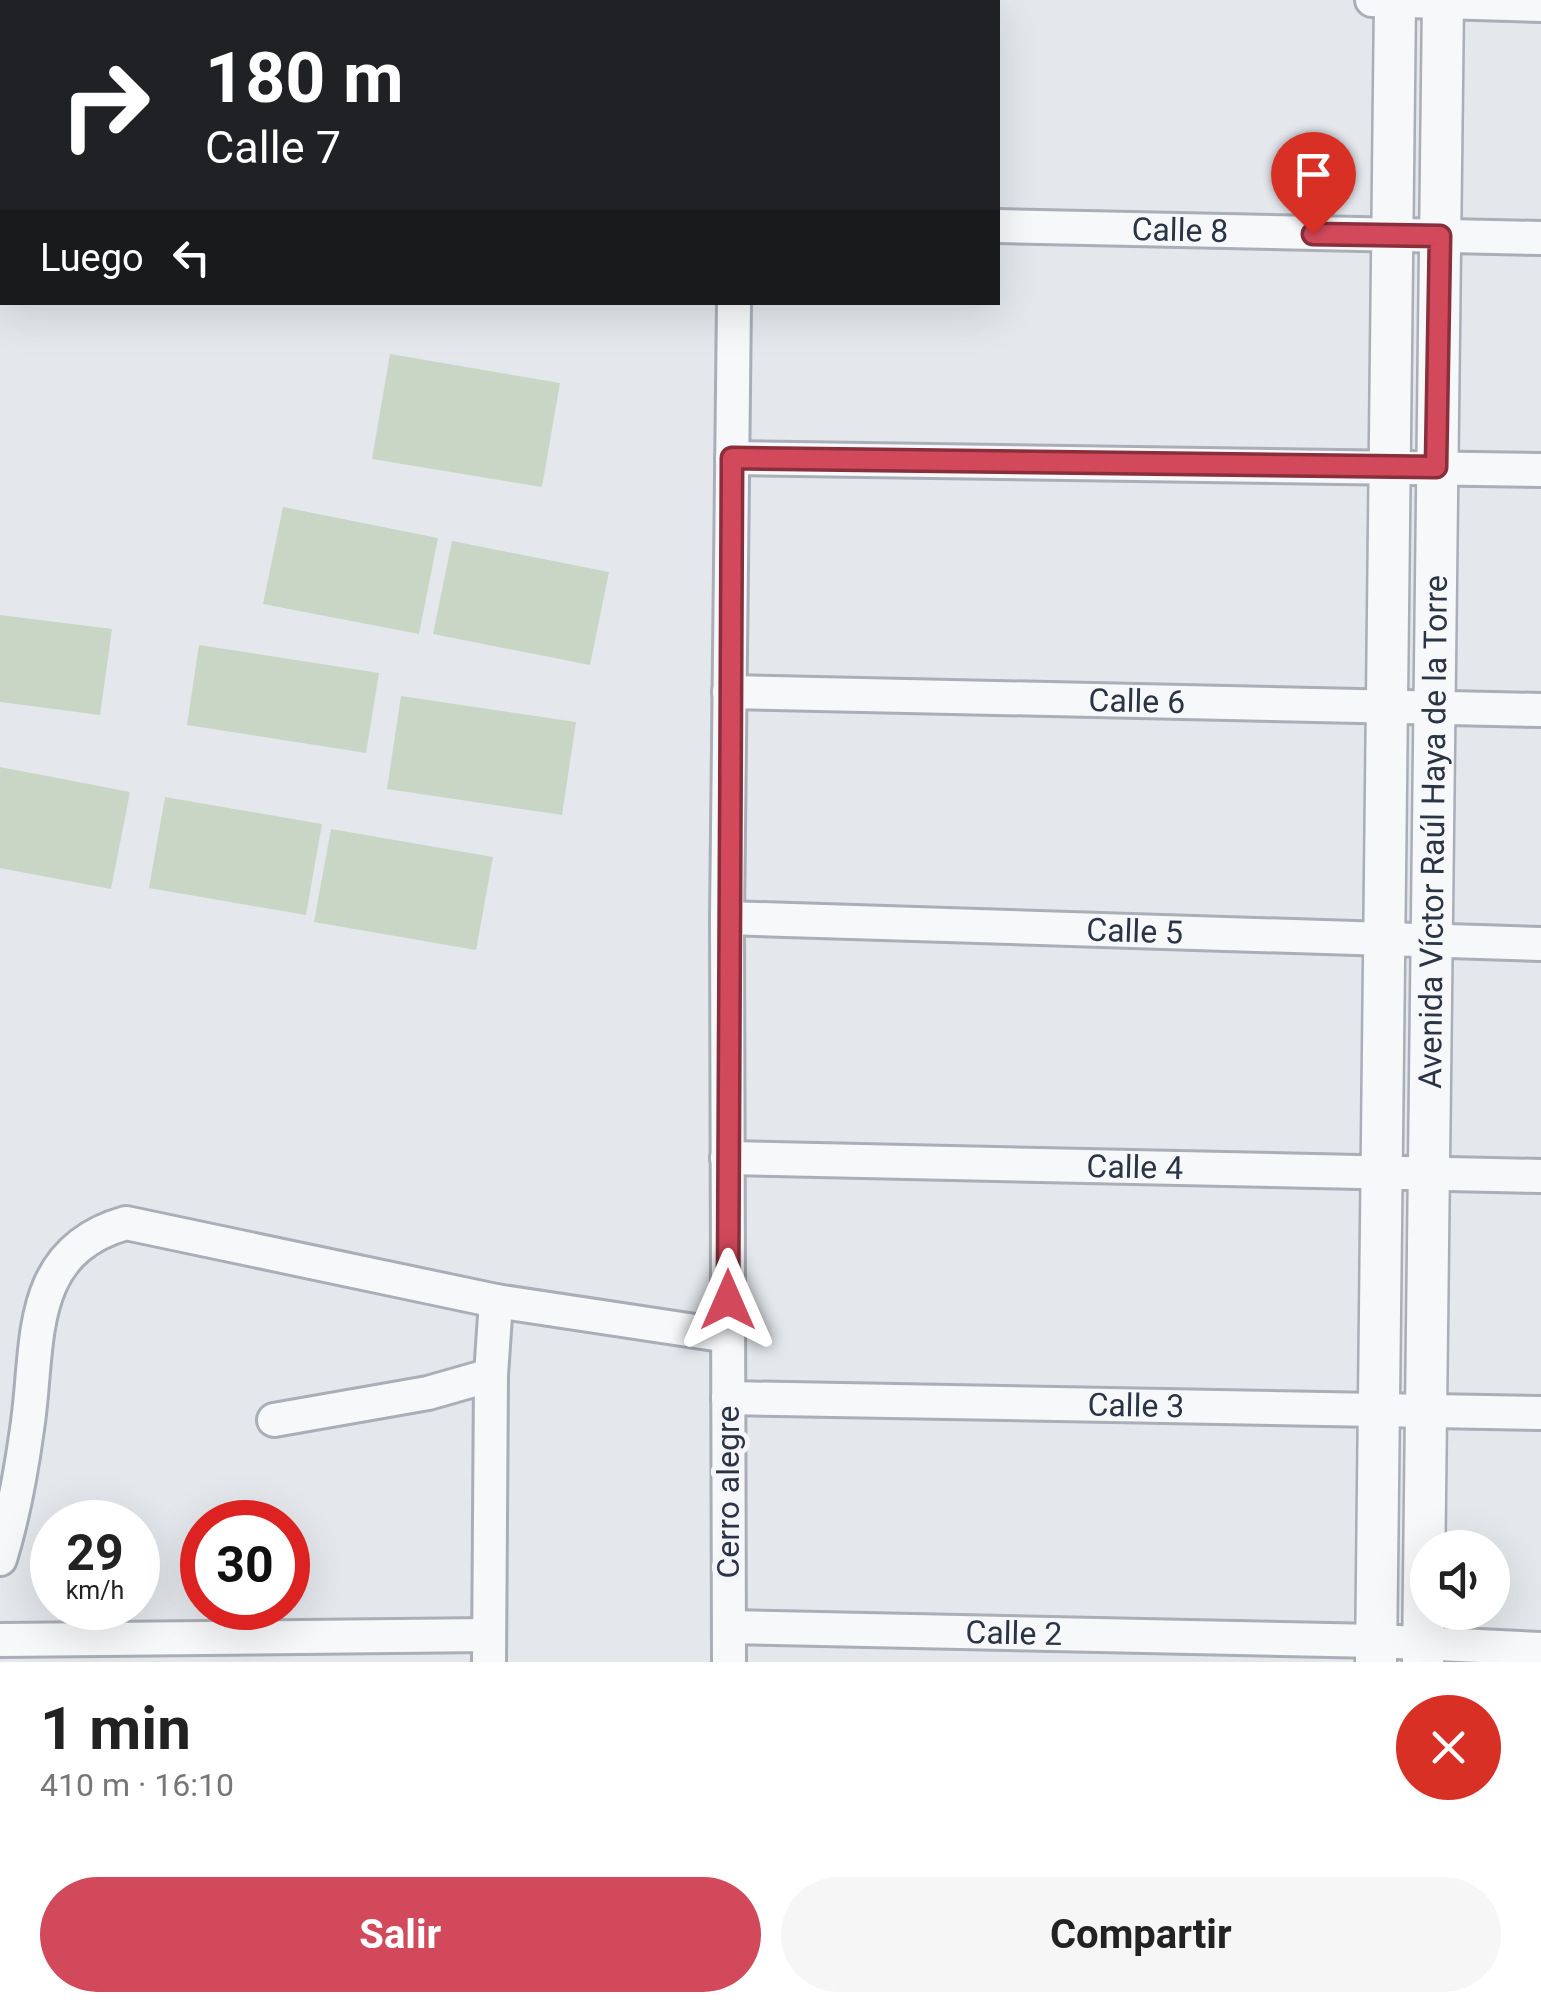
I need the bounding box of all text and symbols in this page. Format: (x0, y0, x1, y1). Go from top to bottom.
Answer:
text: 180 m (205, 37, 404, 119)
icon: right (40, 40, 170, 170)
text: Calle 7 (205, 121, 341, 174)
pin (1271, 132, 1356, 235)
icon: arrive (1286, 147, 1341, 202)
street label: Calle 8 (1131, 210, 1229, 250)
icon: left (164, 230, 219, 285)
text: Luego (40, 236, 144, 280)
street label: Avenida Víctor Raúl Haya de la Torre (1411, 575, 1455, 1089)
street label: Calle 6 (1088, 681, 1186, 721)
street label: Calle 5 (1086, 910, 1184, 952)
street label: Calle 4 (1086, 1147, 1184, 1187)
position arrow (676, 1248, 780, 1352)
street label: Calle 3 (1087, 1386, 1185, 1425)
street label: Cerro alegre (709, 1406, 747, 1579)
speed limit sign: 30 (180, 1500, 310, 1630)
text: 29 (66, 1524, 124, 1582)
map controls (1410, 1530, 1510, 1630)
button: sound (1410, 1530, 1510, 1630)
text: km/h (66, 1576, 124, 1605)
street label: Calle 2 (965, 1613, 1063, 1653)
text: 1 min (40, 1693, 191, 1764)
button: close (1396, 1695, 1501, 1800)
text: 410 m · 16:10 (40, 1766, 234, 1804)
button: Salir (40, 1877, 761, 1992)
button: Compartir (781, 1877, 1501, 1992)

